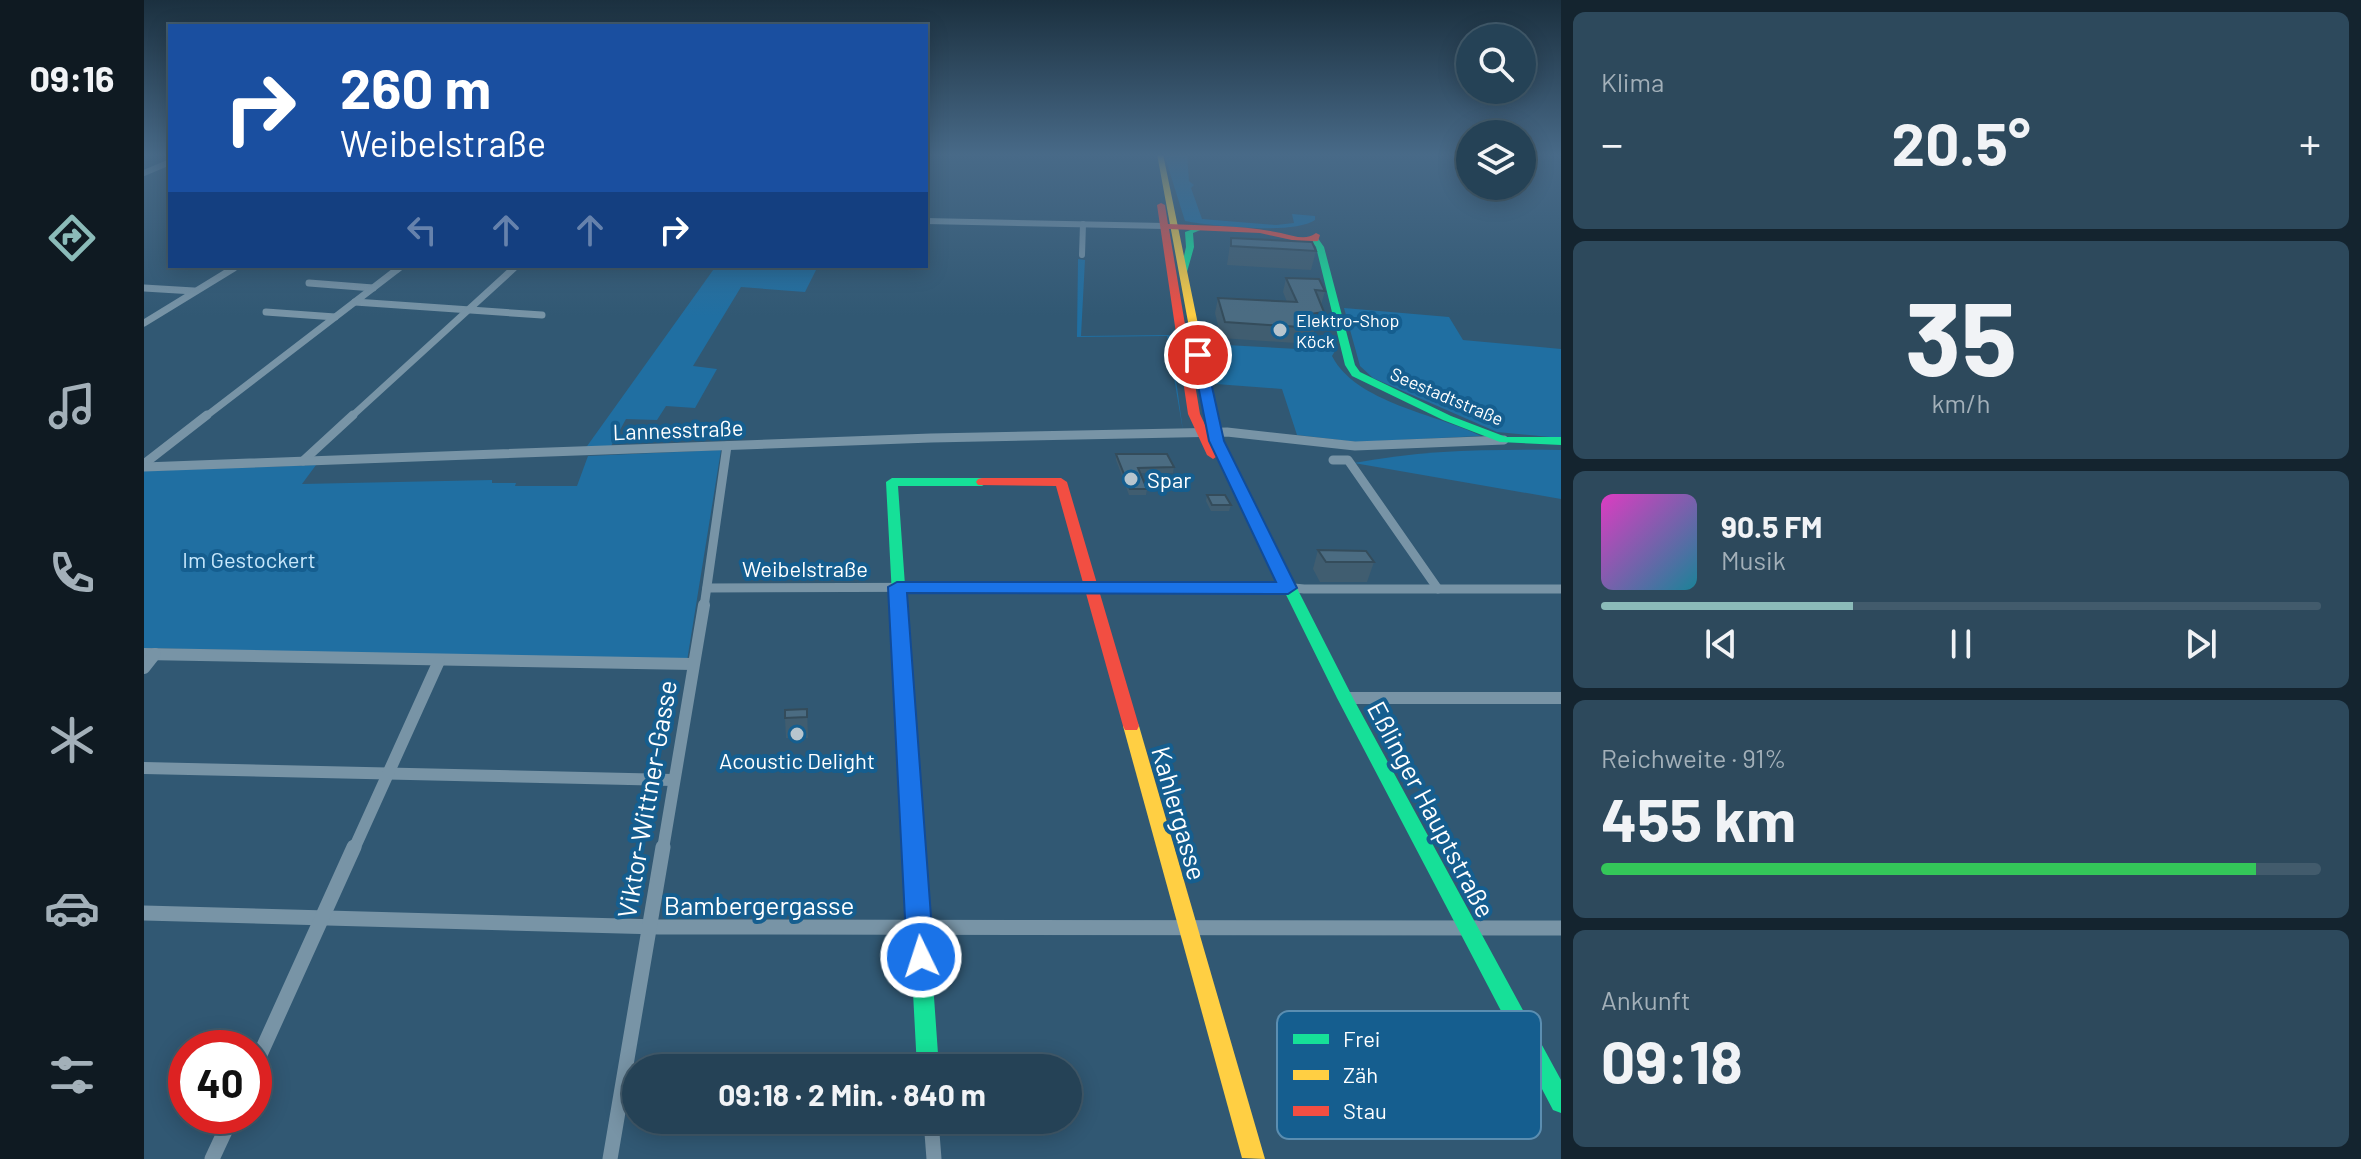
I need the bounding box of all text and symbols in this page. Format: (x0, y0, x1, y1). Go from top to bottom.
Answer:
map controls (1456, 24, 1536, 200)
button: search (1456, 24, 1536, 104)
text: 260 m (340, 53, 491, 120)
text: 09:16 (30, 56, 114, 99)
icon: right (208, 56, 312, 160)
text: Klima (1601, 66, 1664, 97)
text: 20.5° (1892, 106, 2030, 178)
text: − (1601, 116, 1623, 169)
text: + (2299, 116, 2321, 169)
button: layers (1456, 120, 1536, 200)
text: Weibelstraße (340, 121, 546, 164)
icon: left (400, 208, 444, 252)
icon: ahead (484, 208, 528, 252)
icon: ahead (568, 208, 612, 252)
icon: right (652, 208, 696, 252)
icon: directions (44, 210, 100, 266)
text: 35 (1905, 272, 2017, 397)
place label: Elektro-Shop Köck (1296, 309, 1399, 352)
pin (1164, 321, 1232, 389)
marker: Elektro-Shop Köck (1271, 321, 1289, 339)
icon: arrive (1176, 333, 1220, 377)
street label: Seestadtstraße (1387, 362, 1507, 430)
icon: music (44, 378, 100, 434)
text: km/h (1932, 387, 1990, 418)
street label: Lannesstraße (612, 414, 744, 444)
place label: Spar (1147, 466, 1191, 492)
marker: Spar (1122, 470, 1140, 488)
text: 90.5 FM (1721, 508, 1823, 544)
text: Musik (1721, 544, 1786, 575)
icon: phone (44, 545, 100, 601)
park label: Im Gestockert (182, 546, 316, 572)
street label: Weibelstraße (742, 555, 868, 581)
icon: previous (1699, 622, 1743, 666)
icon: pause (1939, 622, 1983, 666)
icon: next (2179, 622, 2223, 666)
street label: Viktor-Wittner-Gasse (610, 678, 682, 920)
street label: Eßlinger Hauptstraße (1362, 696, 1502, 922)
icon: climate (44, 712, 100, 768)
marker: Acoustic Delight (788, 725, 806, 743)
street label: Kahlergasse (1146, 742, 1214, 884)
text: Reichweite · 91% (1601, 742, 1786, 773)
place label: Acoustic Delight (719, 747, 875, 773)
text: 455 km (1601, 782, 1796, 854)
icon: car (44, 880, 100, 936)
street label: Bambergergasse (664, 889, 854, 920)
position arrow (879, 915, 963, 999)
text: Ankunft (1601, 984, 1690, 1015)
legend (1277, 1011, 1541, 1139)
text: 09:18 (1601, 1024, 1743, 1096)
text: Frei (1343, 1025, 1380, 1051)
speed limit sign: 40 (168, 1030, 272, 1134)
icon: filters (44, 1047, 100, 1103)
text: Zäh (1343, 1061, 1378, 1087)
text: 09:18 · 2 Min. · 840 m (718, 1076, 986, 1112)
text: Stau (1343, 1097, 1387, 1123)

